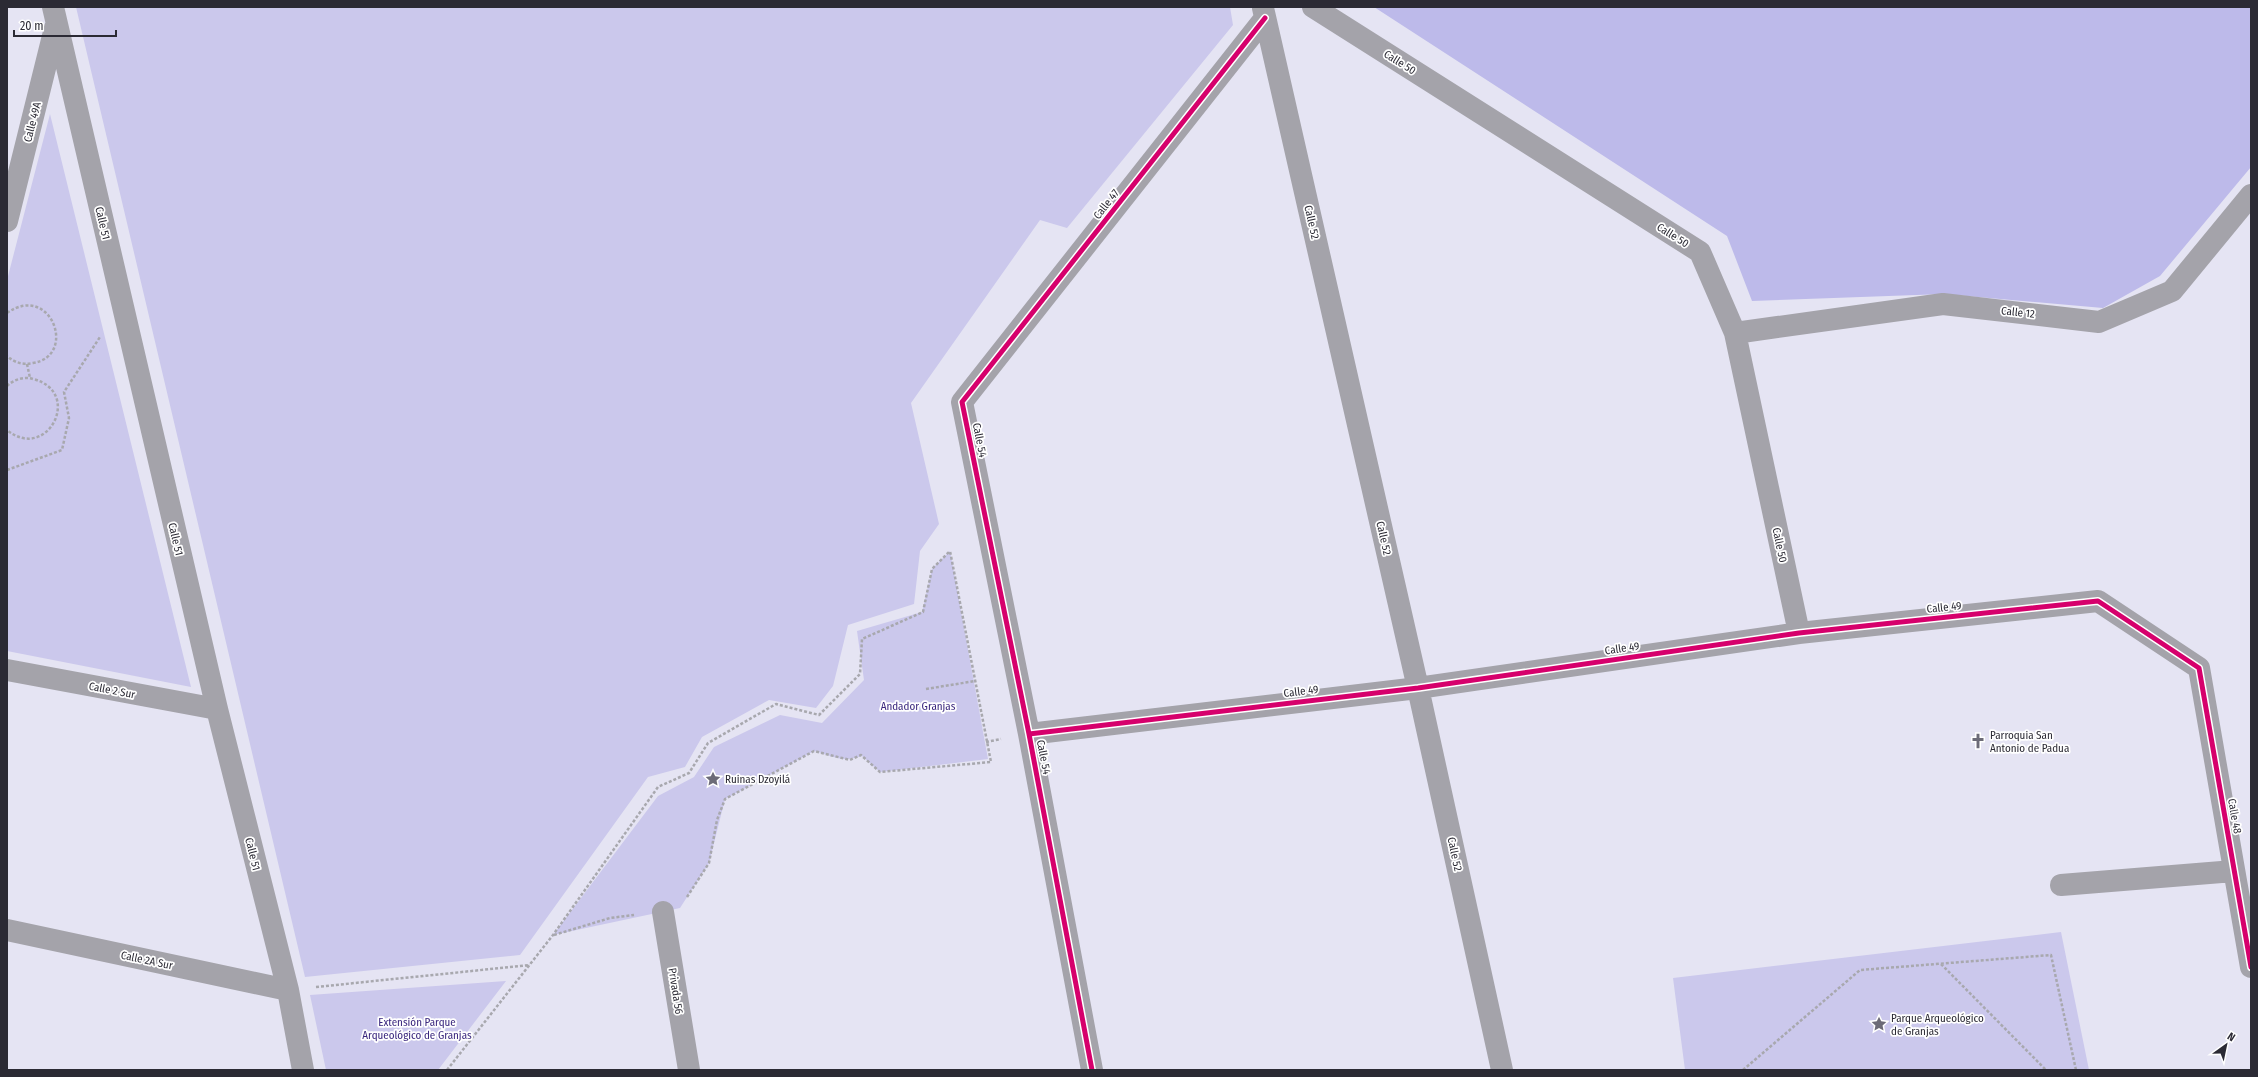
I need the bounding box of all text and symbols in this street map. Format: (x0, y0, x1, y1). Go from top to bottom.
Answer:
scale bar (14, 12, 116, 38)
text: 20 m (20, 19, 44, 33)
street label: Calle 50 (1381, 48, 1418, 77)
street label: Calle 49A (21, 101, 44, 143)
street label: Calle 47 (1091, 186, 1122, 222)
street label: Calle 52 (1301, 204, 1322, 240)
street label: Calle 51 (92, 205, 113, 241)
street label: Calle 50 (1654, 221, 1691, 250)
street label: Calle 12 (2001, 304, 2036, 321)
street label: Calle 54 (970, 422, 989, 459)
street label: Calle 52 (1373, 520, 1394, 556)
street label: Calle 51 (165, 521, 186, 557)
street label: Calle 50 (1769, 526, 1790, 564)
street label: Calle 49 (1926, 599, 1962, 616)
street label: Calle 49 (1604, 640, 1640, 657)
street label: Calle 2 Sur (88, 680, 136, 701)
street label: Calle 49 (1283, 683, 1319, 700)
park label: Andador Granjas (881, 700, 956, 713)
place label: Parroquia San Antonio de Padua (1990, 729, 2069, 755)
church icon: Parroquia San Antonio de Padua (1969, 732, 1987, 750)
street label: Calle 54 (1034, 739, 1053, 776)
place icon: Ruinas Dzoyilá (704, 770, 722, 788)
place label: Ruinas Dzoyilá (725, 773, 790, 786)
street label: Calle 48 (2225, 798, 2244, 835)
street label: Calle 51 (242, 836, 263, 872)
street label: Calle 52 (1445, 836, 1464, 872)
street label: Calle 2A Sur (120, 949, 174, 972)
street label: Privada 56 (665, 967, 686, 1016)
place label: Parque Arqueológico de Granjas (1891, 1012, 1984, 1038)
place icon: Parque Arqueológico de Granjas (1870, 1015, 1888, 1033)
park label: Extensión Parque Arqueológico de Granjas (362, 1016, 472, 1042)
north arrow (2206, 1025, 2246, 1065)
text: N (2225, 1030, 2237, 1044)

